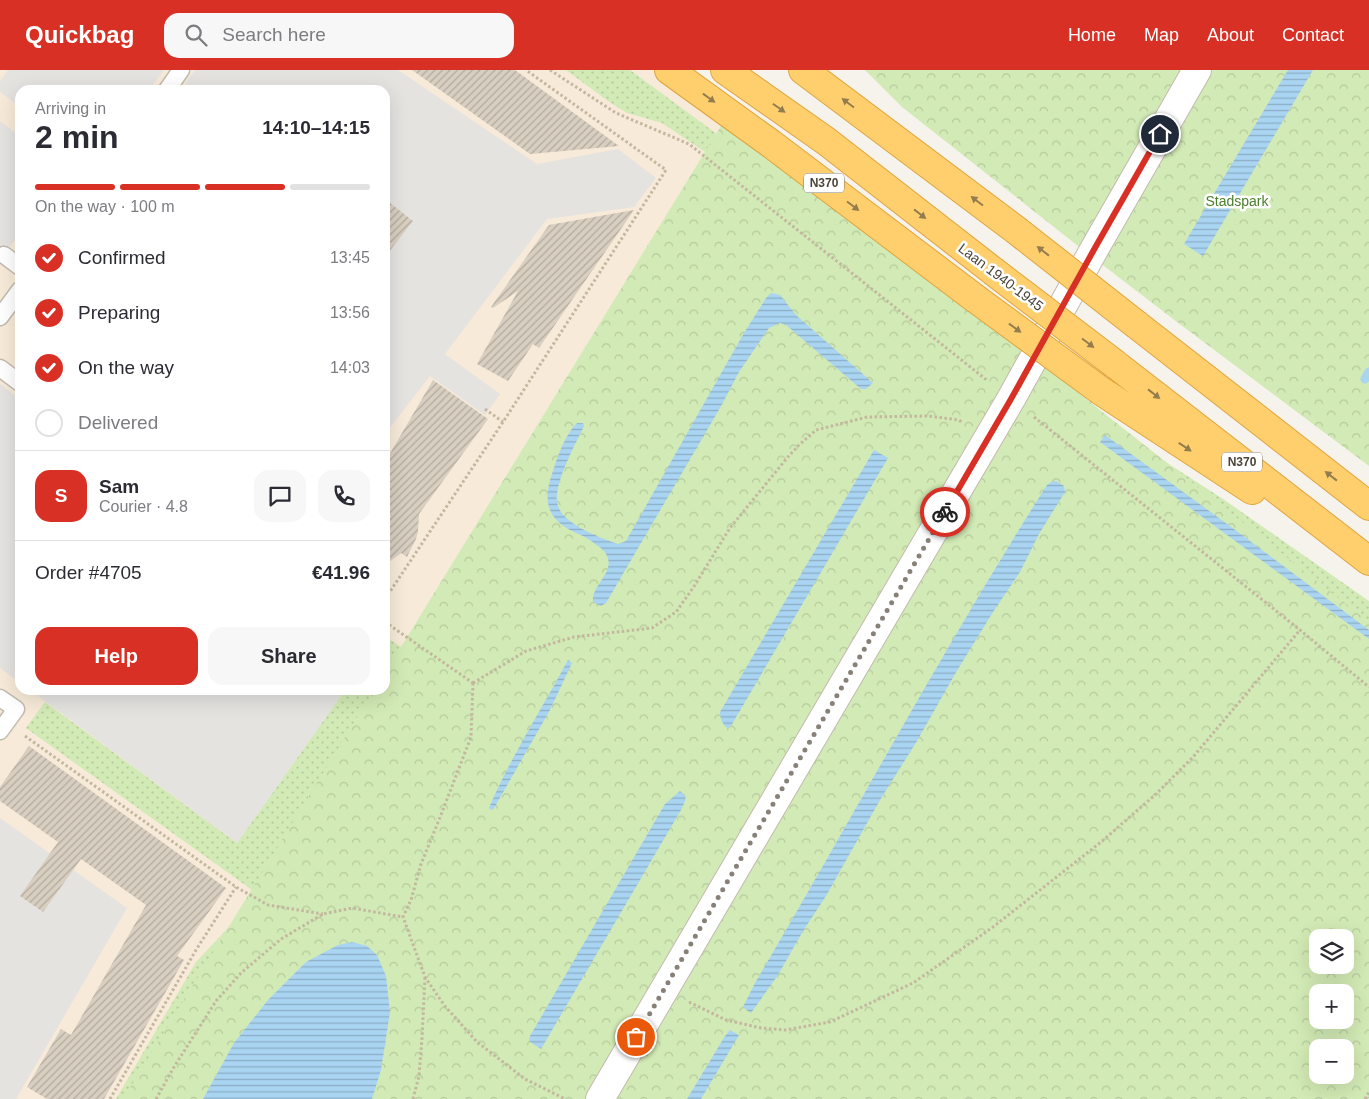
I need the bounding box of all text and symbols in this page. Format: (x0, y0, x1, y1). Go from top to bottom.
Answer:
search box (164, 13, 514, 58)
text: Quickbag (25, 21, 134, 48)
icon: search (182, 21, 210, 49)
text: Search here (222, 24, 326, 45)
text: Home (1068, 25, 1116, 45)
text: Map (1144, 25, 1179, 45)
text: About (1207, 25, 1254, 45)
text: Contact (1282, 25, 1344, 45)
one-way arrow (702, 93, 715, 103)
one-way arrow (842, 98, 855, 109)
text: Arriving in (35, 100, 106, 117)
one-way arrow (772, 103, 786, 113)
pin (1139, 113, 1181, 155)
text: 14:10–14:15 (262, 117, 370, 138)
text: 2 min (35, 119, 119, 155)
icon: home (1146, 120, 1174, 148)
road number: N370 (804, 174, 844, 192)
park label: Stadspark (1205, 193, 1270, 209)
one-way arrow (970, 196, 984, 206)
text: On the way · 100 m (35, 198, 175, 215)
one-way arrow (846, 200, 859, 211)
one-way arrow (913, 208, 926, 219)
street label: Laan 1940-1945 (955, 240, 1047, 314)
icon: check (35, 244, 63, 272)
one-way arrow (1037, 246, 1050, 257)
text: Confirmed (78, 247, 166, 268)
text: 13:45 (330, 249, 370, 266)
icon: check (35, 299, 63, 327)
text: Preparing (78, 302, 160, 323)
text: 13:56 (330, 304, 370, 321)
one-way arrow (1008, 323, 1022, 333)
one-way arrow (1081, 337, 1094, 348)
icon: check (35, 354, 63, 382)
text: On the way (78, 357, 174, 378)
text: 14:03 (330, 359, 370, 376)
one-way arrow (1147, 388, 1160, 399)
text: Delivered (78, 412, 158, 433)
one-way arrow (1178, 442, 1192, 451)
road number: N370 (1222, 452, 1262, 472)
button: chat (254, 470, 306, 522)
button: phone (318, 470, 370, 522)
one-way arrow (1324, 470, 1337, 481)
text: Sam (99, 476, 139, 497)
text: S (55, 485, 67, 506)
courier (920, 487, 970, 537)
text: Courier · 4.8 (99, 498, 188, 515)
icon: bike (931, 498, 959, 526)
text: Order #4705 (35, 562, 142, 583)
text: €41.96 (312, 562, 370, 583)
button: Help (35, 627, 198, 685)
button: Share (208, 627, 370, 685)
map controls (1309, 929, 1354, 1084)
button: layers (1309, 929, 1354, 974)
button: + (1309, 984, 1354, 1029)
pin (615, 1016, 657, 1058)
icon: bag (622, 1023, 650, 1051)
button: − (1309, 1039, 1354, 1084)

